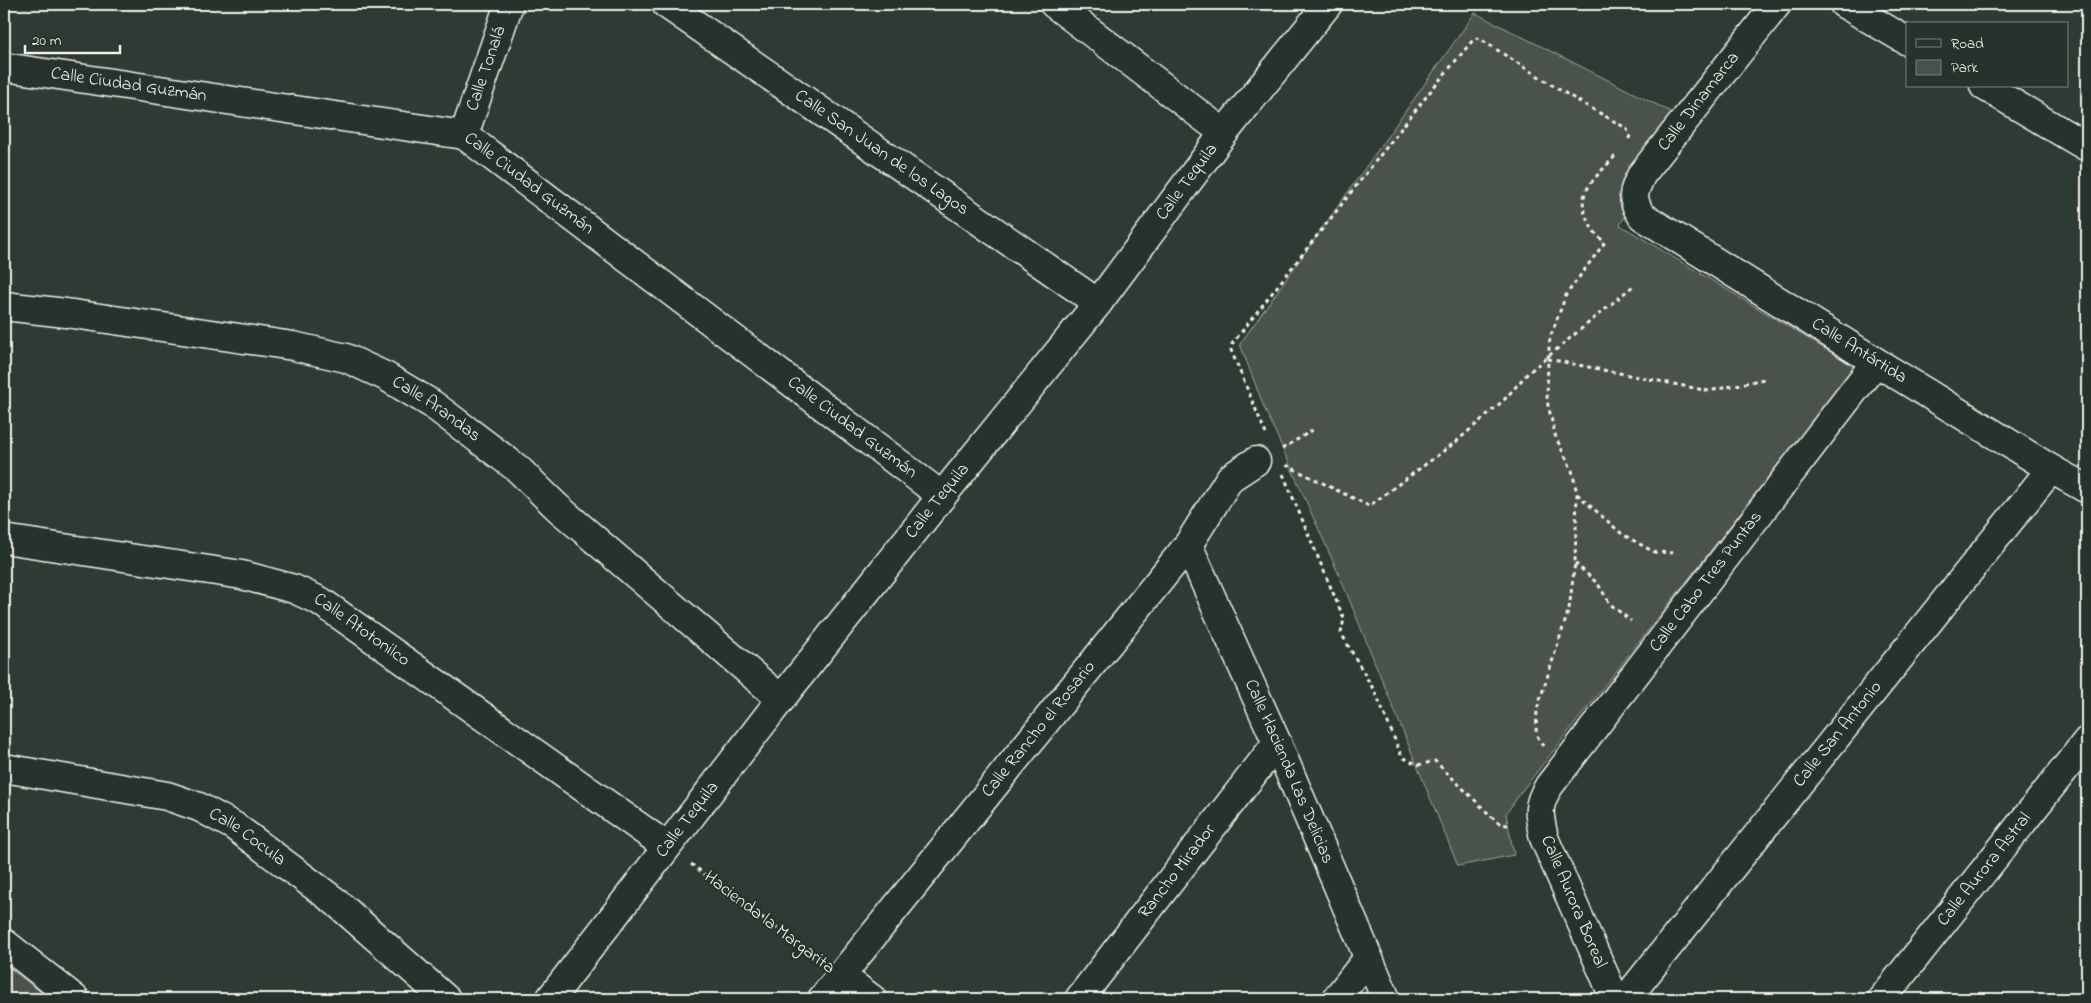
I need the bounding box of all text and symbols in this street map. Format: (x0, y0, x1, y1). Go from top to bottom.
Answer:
scale bar (25, 22, 120, 54)
legend (1906, 22, 2068, 88)
street label: Calle Tonalá (460, 23, 513, 115)
text: 20 m (32, 30, 62, 52)
text: Road (1951, 33, 1984, 55)
street label: Calle Dinamarca (1652, 47, 1746, 157)
text: Park (1951, 57, 1979, 79)
street label: Calle Ciudad Guzmán (49, 61, 208, 110)
street label: Calle San Juan de los Lagos (789, 84, 974, 223)
street label: Calle Ciudad Guzmán (458, 126, 599, 242)
street label: Calle Tequila (1150, 138, 1225, 226)
street label: Calle Antártida (1806, 312, 1912, 391)
street label: Calle Arandas (387, 370, 486, 449)
street label: Calle Ciudad Guzmán (781, 370, 922, 486)
street label: Calle Tequila (900, 458, 976, 545)
street label: Calle Cabo Tres Puntas (1643, 506, 1769, 658)
street label: Calle Atotonilco (309, 587, 415, 674)
street label: Calle Rancho el Rosario (976, 656, 1102, 804)
street label: Calle Hacienda Las Delicias (1237, 675, 1340, 868)
street label: Calle San Antonio (1787, 676, 1889, 793)
street label: Calle Tequila (650, 776, 726, 864)
street label: Calle Cocula (204, 802, 291, 873)
street label: Calle Aurora Astral (1931, 807, 2038, 932)
street label: Rancho Mirador (1132, 818, 1223, 925)
street label: Calle Aurora Boreal (1533, 831, 1613, 973)
street label: Hacienda la Margarita (697, 865, 840, 982)

